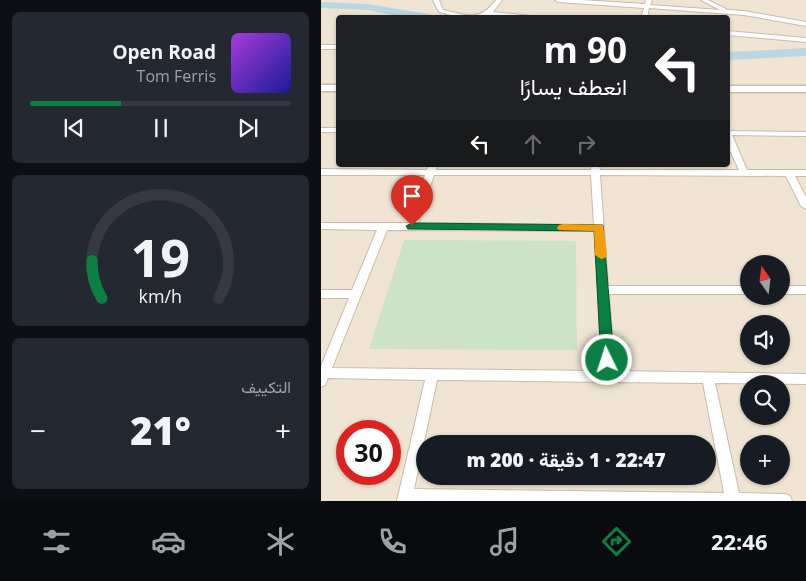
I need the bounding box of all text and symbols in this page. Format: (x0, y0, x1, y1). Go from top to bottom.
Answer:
text: 90 m (544, 26, 627, 73)
icon: left (645, 35, 710, 100)
text: Open Road (112, 39, 216, 65)
text: Tom Ferris (137, 65, 216, 87)
text: انعطف يسارًا (520, 71, 627, 101)
icon: previous (60, 114, 88, 142)
icon: pause (147, 114, 175, 142)
icon: next (234, 114, 262, 142)
icon: left (466, 130, 494, 158)
icon: ahead (519, 130, 547, 158)
icon: right (572, 130, 600, 158)
pin (391, 175, 433, 226)
icon: arrive (398, 182, 426, 210)
text: 19 (131, 221, 190, 292)
north arrow (740, 255, 790, 305)
map controls (740, 255, 790, 485)
text: km/h (139, 284, 182, 308)
button: sound (740, 315, 790, 365)
position arrow (580, 333, 632, 385)
button: search (740, 375, 790, 425)
text: التكييف (241, 376, 291, 398)
text: 21° (130, 404, 191, 456)
text: − (30, 411, 46, 449)
text: + (275, 411, 291, 449)
speed limit sign: 30 (336, 420, 401, 485)
button: + (740, 435, 790, 485)
text: 22:47 · 1 دقيقة · 200 m (466, 447, 666, 473)
icon: filters (39, 524, 74, 559)
icon: car (151, 524, 186, 559)
icon: climate (263, 524, 298, 559)
icon: phone (375, 524, 410, 559)
icon: music (487, 524, 522, 559)
icon: directions (599, 524, 634, 559)
text: 22:46 (711, 526, 767, 556)

